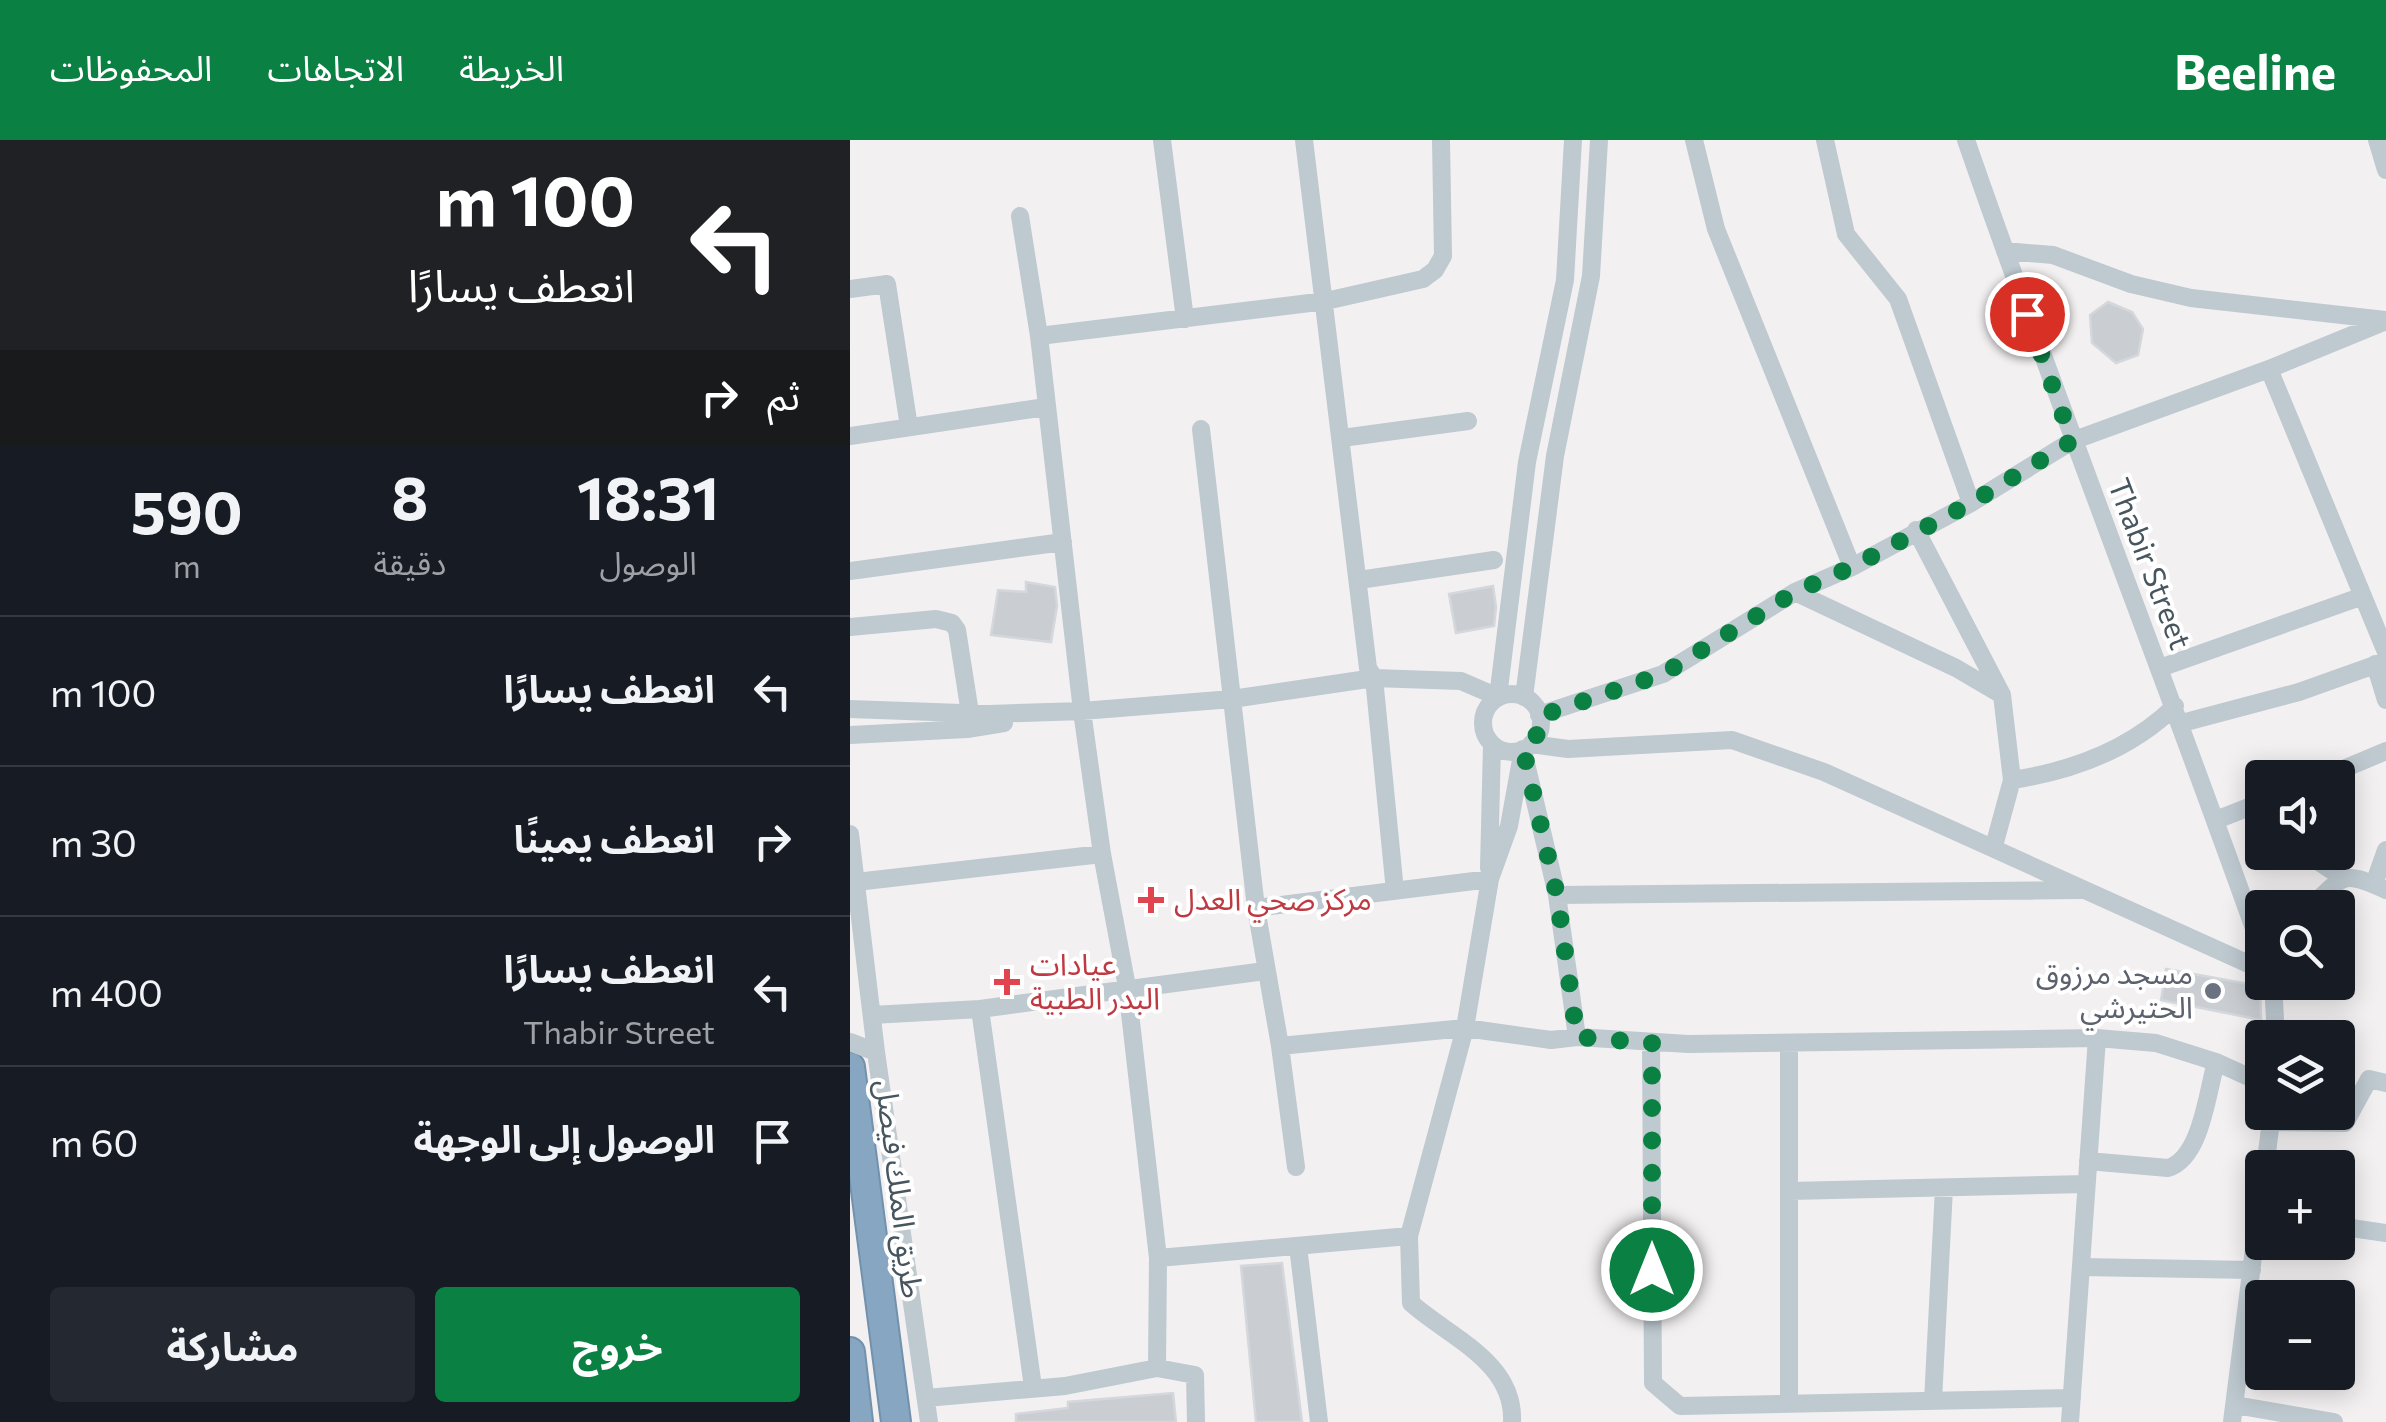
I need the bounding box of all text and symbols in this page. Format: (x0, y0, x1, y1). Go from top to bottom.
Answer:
text: Beeline (2174, 41, 2336, 100)
text: المحفوظات (50, 45, 212, 88)
text: الاتجاهات (267, 45, 404, 88)
text: الخريطة (459, 45, 564, 88)
text: 100 m (436, 155, 635, 240)
icon: left (670, 180, 800, 310)
text: انعطف يسارًا (408, 256, 635, 311)
pin (1985, 272, 2070, 357)
icon: arrive (2000, 287, 2055, 342)
icon: right (692, 370, 747, 425)
text: ثم (767, 371, 800, 418)
text: 8 (391, 459, 428, 532)
text: 18:31 (577, 459, 719, 532)
street label: Thabir Street (2102, 472, 2201, 654)
text: 590 (131, 473, 243, 546)
text: دقيقة (373, 542, 446, 582)
text: الوصول (600, 542, 697, 582)
text: m (173, 545, 201, 585)
text: انعطف يسارًا (504, 664, 715, 711)
icon: left (745, 664, 800, 719)
text: 100 m (50, 668, 156, 715)
map controls (2245, 760, 2355, 1390)
button: sound (2245, 760, 2355, 870)
text: انعطف يمينًا (513, 814, 715, 861)
icon: right (745, 814, 800, 869)
text: 30 m (50, 818, 137, 865)
place label: مركز صحي العدل (1174, 879, 1372, 923)
marker: مركز صحي العدل (1138, 887, 1164, 913)
button: search (2245, 890, 2355, 1000)
text: انعطف يسارًا (504, 944, 715, 991)
place label: عيادات البدر الطبية (1030, 944, 1160, 1016)
place label: مسجد مرزوق الحتيرشي (2036, 953, 2193, 1031)
icon: left (745, 964, 800, 1019)
text: 400 m (50, 968, 163, 1015)
marker: عيادات البدر الطبية (994, 969, 1020, 995)
marker: مسجد مرزوق الحتيرشي (2202, 980, 2224, 1002)
text: Thabir Street (523, 1011, 715, 1051)
button: layers (2245, 1020, 2355, 1130)
street label: طريق الملك فيصل (868, 1077, 933, 1300)
text: الوصول إلى الوجهة (414, 1114, 715, 1161)
icon: arrive (745, 1114, 800, 1169)
text: 60 m (50, 1118, 138, 1165)
button: + (2245, 1150, 2355, 1260)
position arrow (1600, 1218, 1704, 1322)
button: − (2245, 1280, 2355, 1390)
button: مشاركة (50, 1287, 415, 1402)
button: خروج (435, 1287, 800, 1402)

